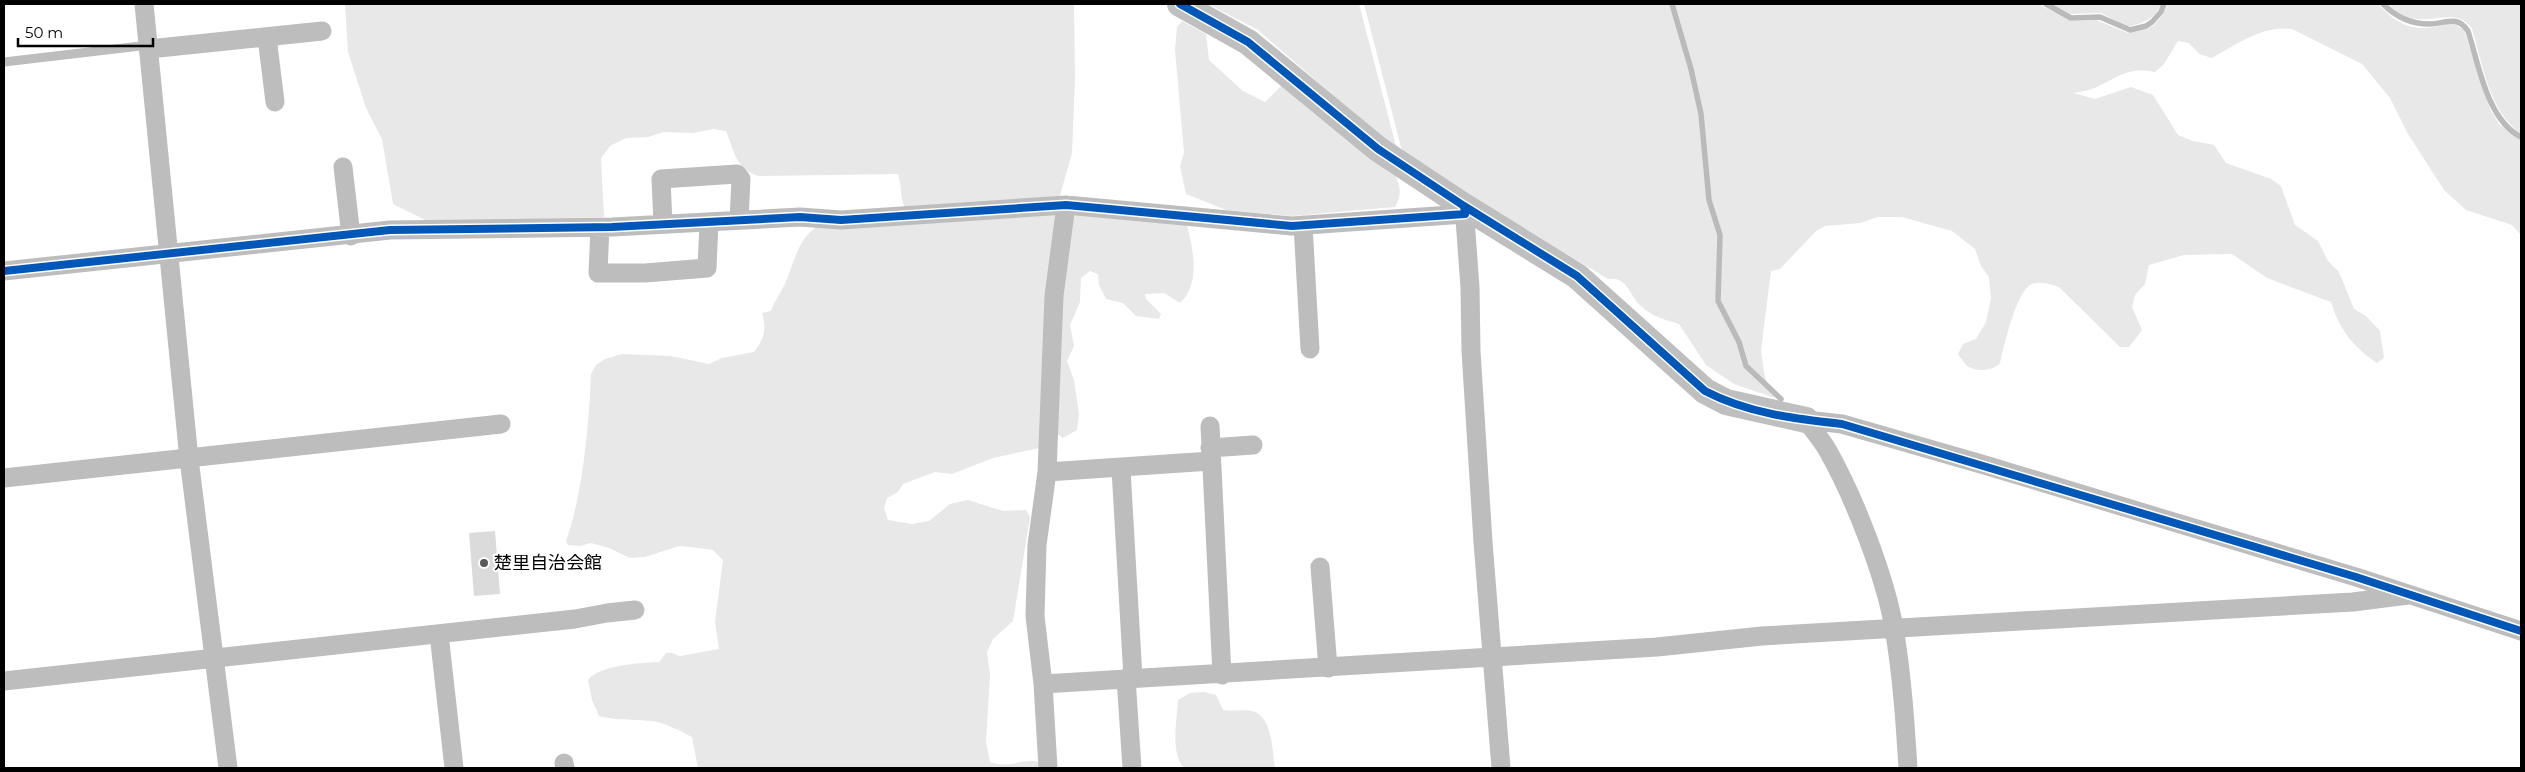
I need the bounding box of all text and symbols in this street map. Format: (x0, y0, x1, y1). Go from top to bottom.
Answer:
scale bar (18, 15, 152, 47)
text: 50 m (25, 23, 63, 42)
place label: 楚里自治会館 (494, 552, 602, 574)
marker: 楚里自治会館 (478, 557, 490, 569)

